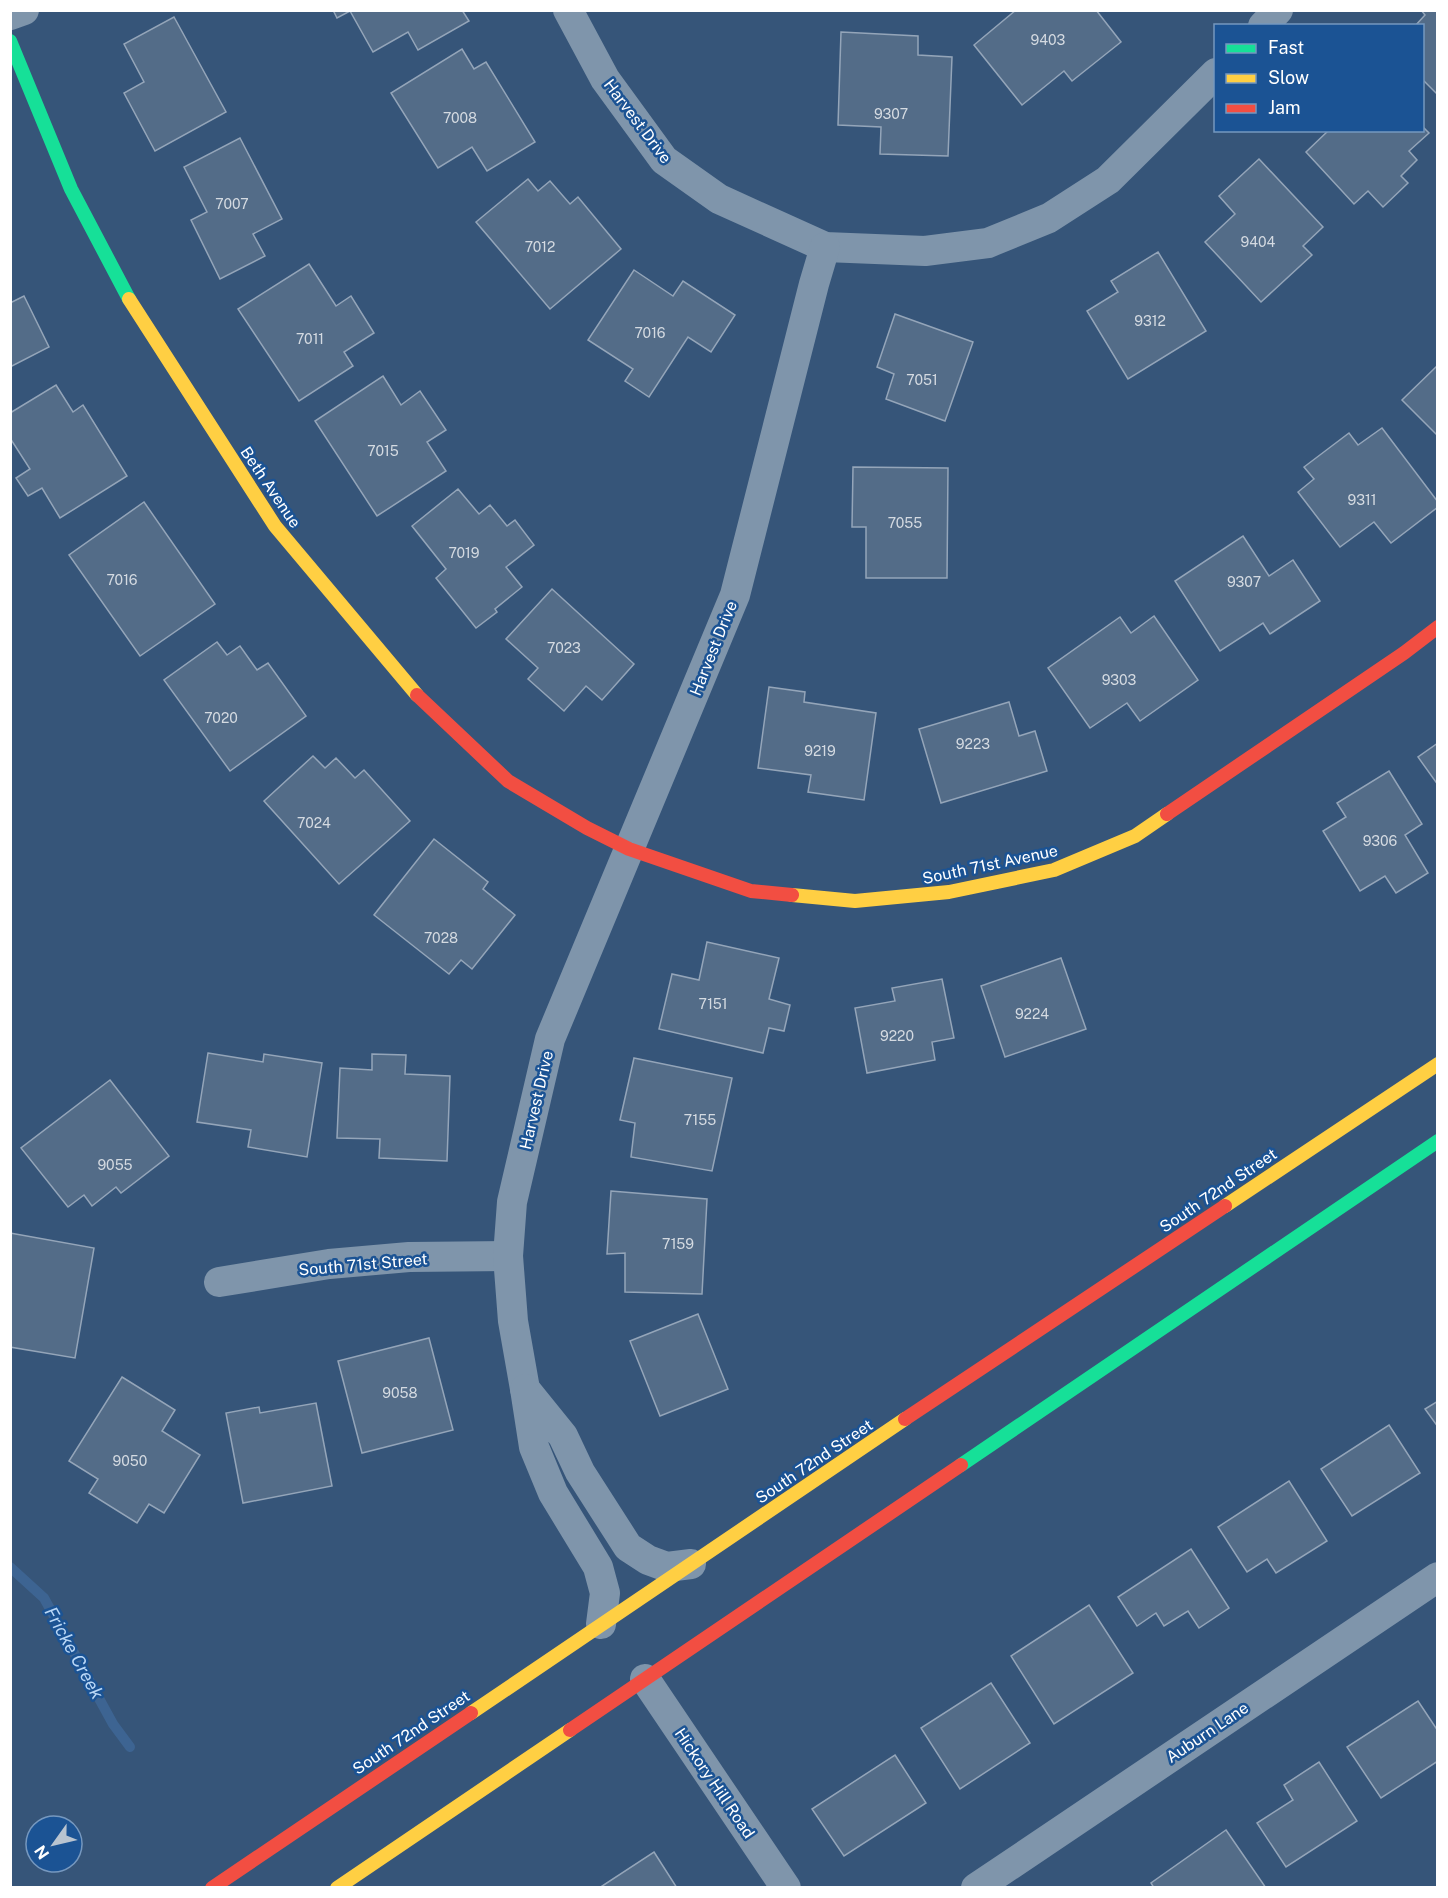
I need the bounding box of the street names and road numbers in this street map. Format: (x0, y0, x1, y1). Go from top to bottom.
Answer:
street label: Harvest Drive (600, 75, 676, 167)
street label: Beth Avenue (236, 443, 305, 531)
street label: Harvest Drive (686, 598, 741, 698)
street label: South 71st Avenue (921, 841, 1059, 888)
street label: Harvest Drive (516, 1049, 557, 1151)
street label: South 72nd Street (1156, 1144, 1280, 1237)
street label: South 71st Street (298, 1249, 428, 1280)
street label: South 72nd Street (752, 1415, 876, 1508)
street label: South 72nd Street (349, 1686, 473, 1779)
street label: Auburn Lane (1163, 1698, 1252, 1767)
street label: Hickory Hill Road (671, 1725, 758, 1842)

